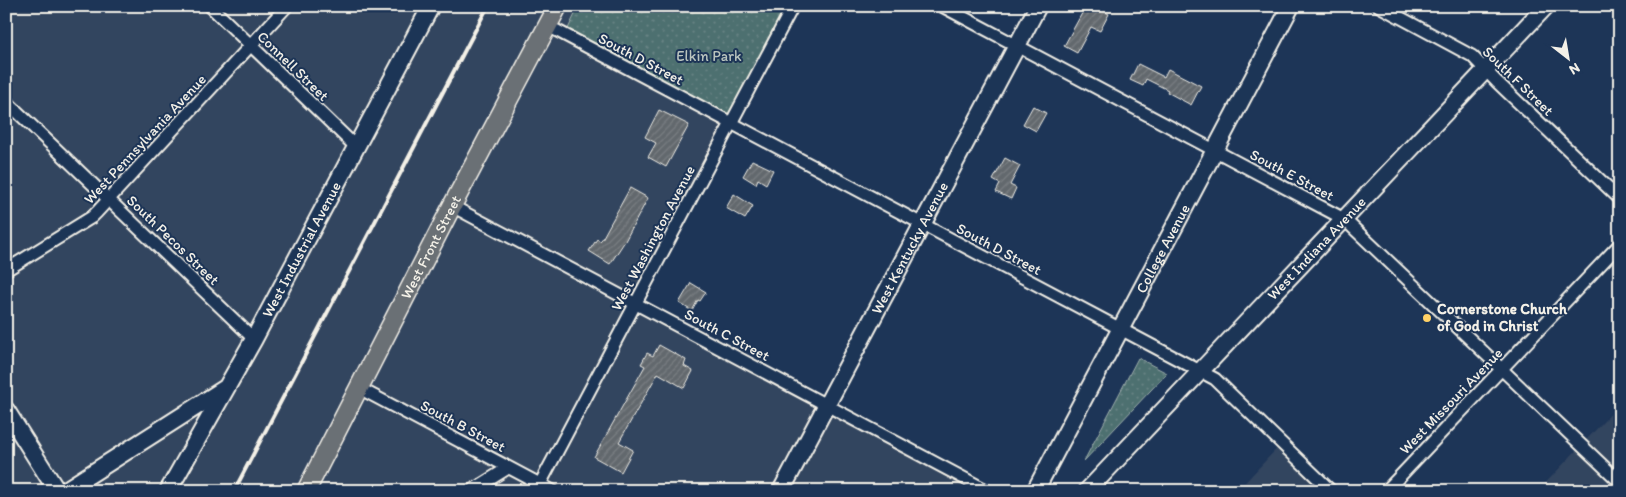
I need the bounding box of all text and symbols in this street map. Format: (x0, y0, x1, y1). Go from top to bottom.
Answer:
street label: Connell Street (253, 27, 333, 105)
street label: South D Street (595, 29, 687, 89)
north arrow (1544, 32, 1594, 82)
street label: South F Street (1479, 43, 1558, 120)
park label: Elkin Park (676, 47, 742, 65)
text: N (1566, 59, 1583, 78)
street label: West Pennsylvania Avenue (80, 70, 210, 208)
street label: South E Street (1247, 145, 1337, 205)
street label: West Washington Avenue (607, 162, 699, 314)
street label: West Industrial Avenue (258, 179, 345, 320)
street label: West Kentucky Avenue (867, 179, 952, 317)
street label: South Pecos Street (123, 191, 223, 289)
street label: West Front Street (397, 192, 465, 302)
street label: West Indiana Avenue (1263, 193, 1370, 304)
street label: College Avenue (1132, 201, 1194, 296)
street label: South D Street (953, 219, 1045, 279)
place label: Cornerstone Church of God in Christ (1437, 300, 1568, 335)
street label: South C Street (681, 305, 773, 365)
marker: Cornerstone Church of God in Christ (1421, 312, 1433, 324)
street label: West Missouri Avenue (1396, 344, 1506, 458)
street label: South B Street (417, 396, 509, 456)

